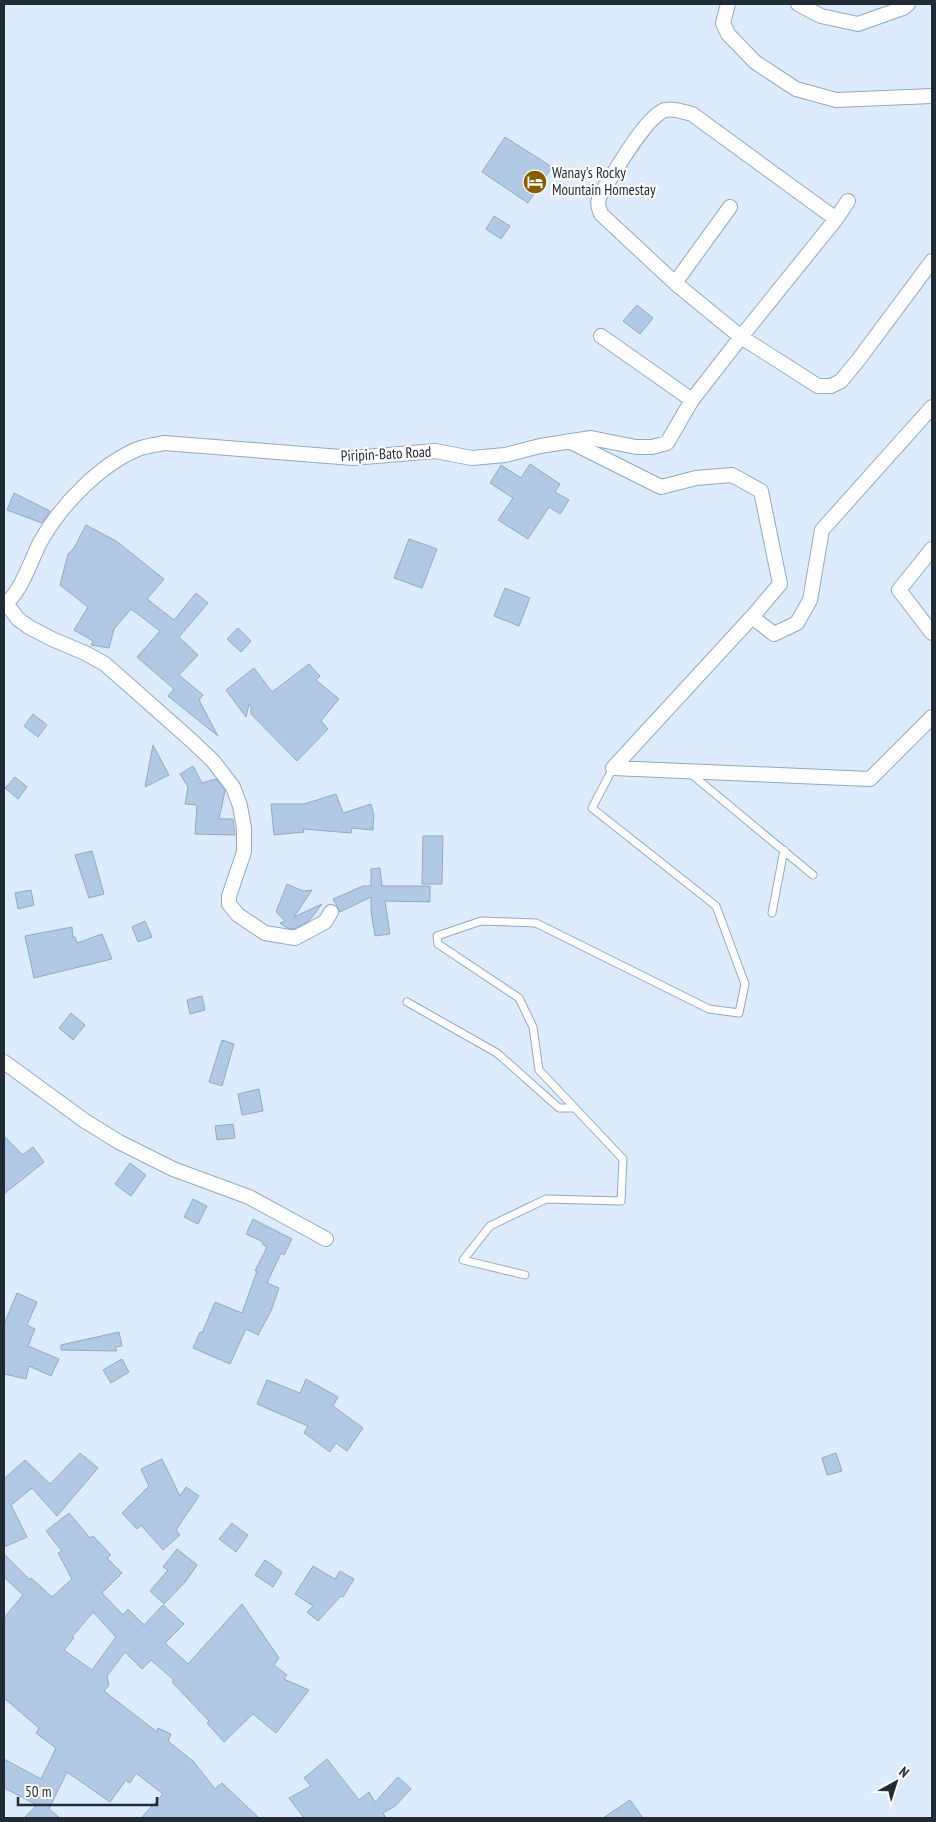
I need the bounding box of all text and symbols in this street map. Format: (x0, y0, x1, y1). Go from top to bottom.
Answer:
place label: Wanay's Rocky Mountain Homestay (552, 163, 656, 199)
hotel icon: Wanay's Rocky Mountain Homestay (522, 169, 548, 195)
street label: Piripin-Bato Road (340, 442, 432, 465)
north arrow (871, 1757, 921, 1807)
text: N (896, 1763, 913, 1781)
scale bar (18, 1774, 156, 1806)
text: 50 m (25, 1782, 51, 1801)

